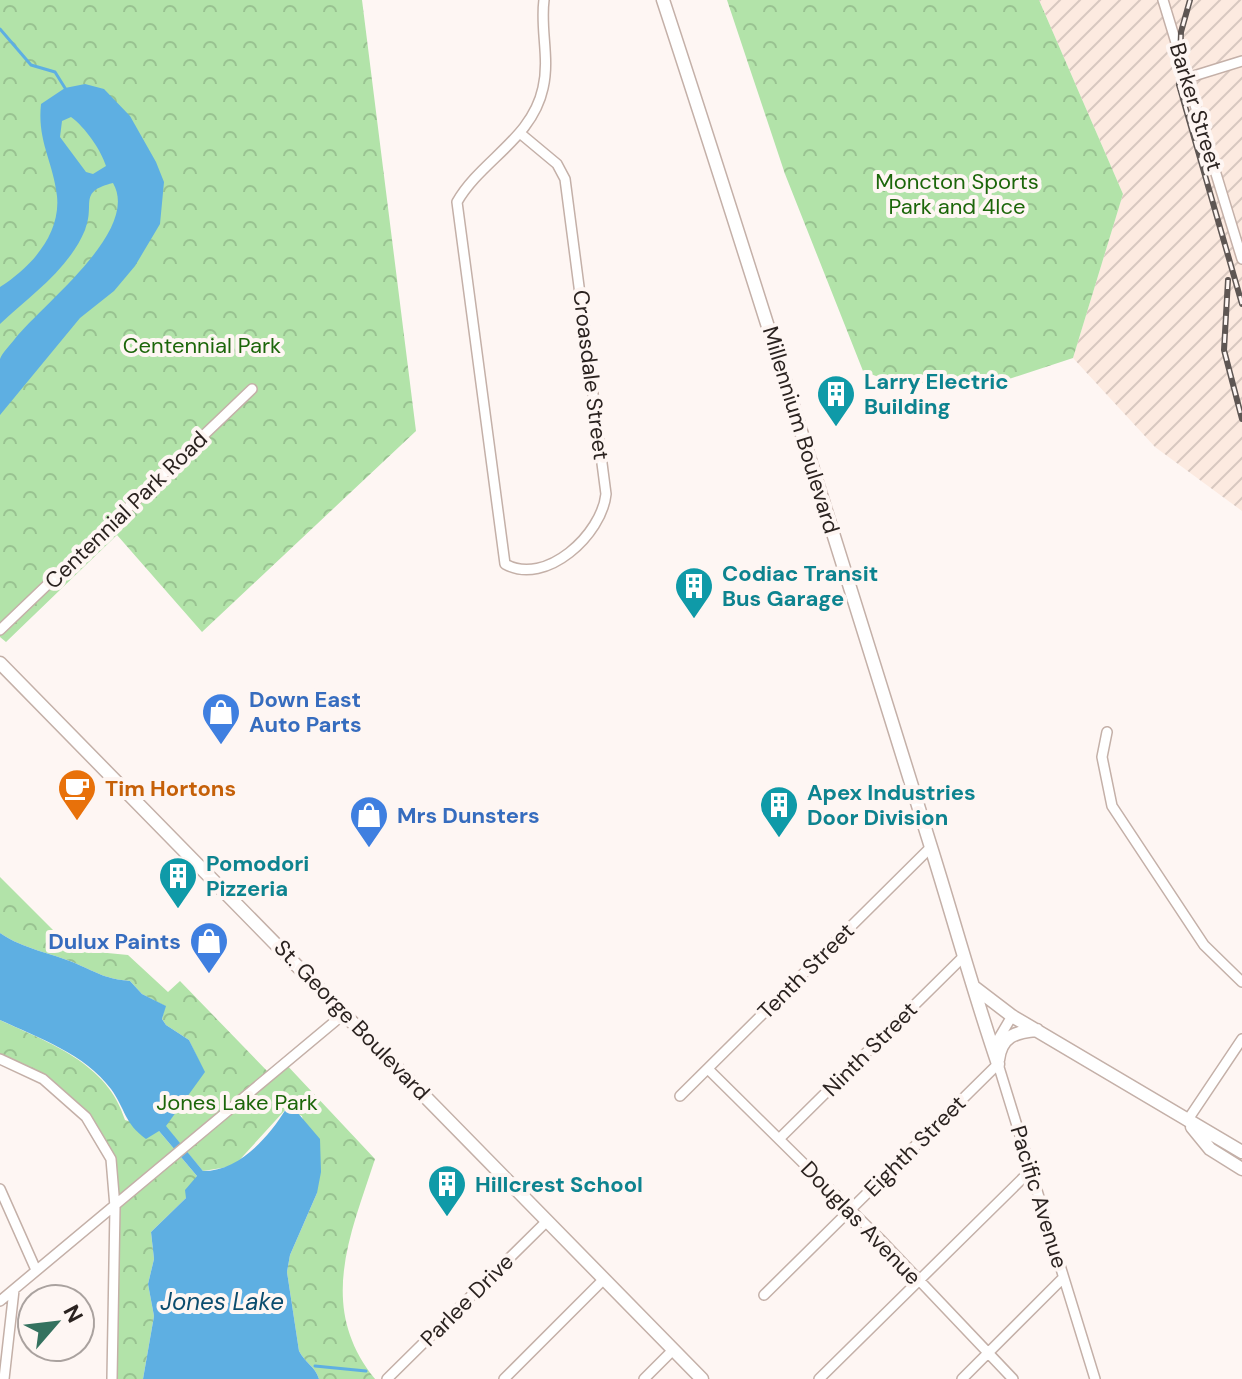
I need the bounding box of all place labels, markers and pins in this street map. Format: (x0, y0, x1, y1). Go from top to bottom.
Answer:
place label: Larry Electric Building (864, 367, 1009, 421)
building icon: Larry Electric Building (815, 373, 857, 428)
place label: Codiac Transit Bus Garage (722, 559, 878, 613)
building icon: Codiac Transit Bus Garage (673, 565, 715, 620)
place label: Down East Auto Parts (249, 685, 362, 739)
shop icon: Down East Auto Parts (200, 691, 242, 746)
cafe icon: Tim Hortons (56, 767, 98, 822)
place label: Tim Hortons (105, 774, 236, 803)
place label: Apex Industries Door Division (807, 778, 976, 832)
building icon: Apex Industries Door Division (758, 784, 800, 839)
shop icon: Mrs Dunsters (348, 794, 390, 849)
place label: Mrs Dunsters (397, 801, 540, 830)
place label: Pomodori Pizzeria (206, 849, 309, 903)
building icon: Pomodori Pizzeria (157, 855, 199, 910)
shop icon: Dulux Paints (188, 920, 230, 975)
place label: Dulux Paints (48, 927, 181, 956)
building icon: Hillcrest School (426, 1163, 468, 1218)
place label: Hillcrest School (475, 1170, 643, 1199)

